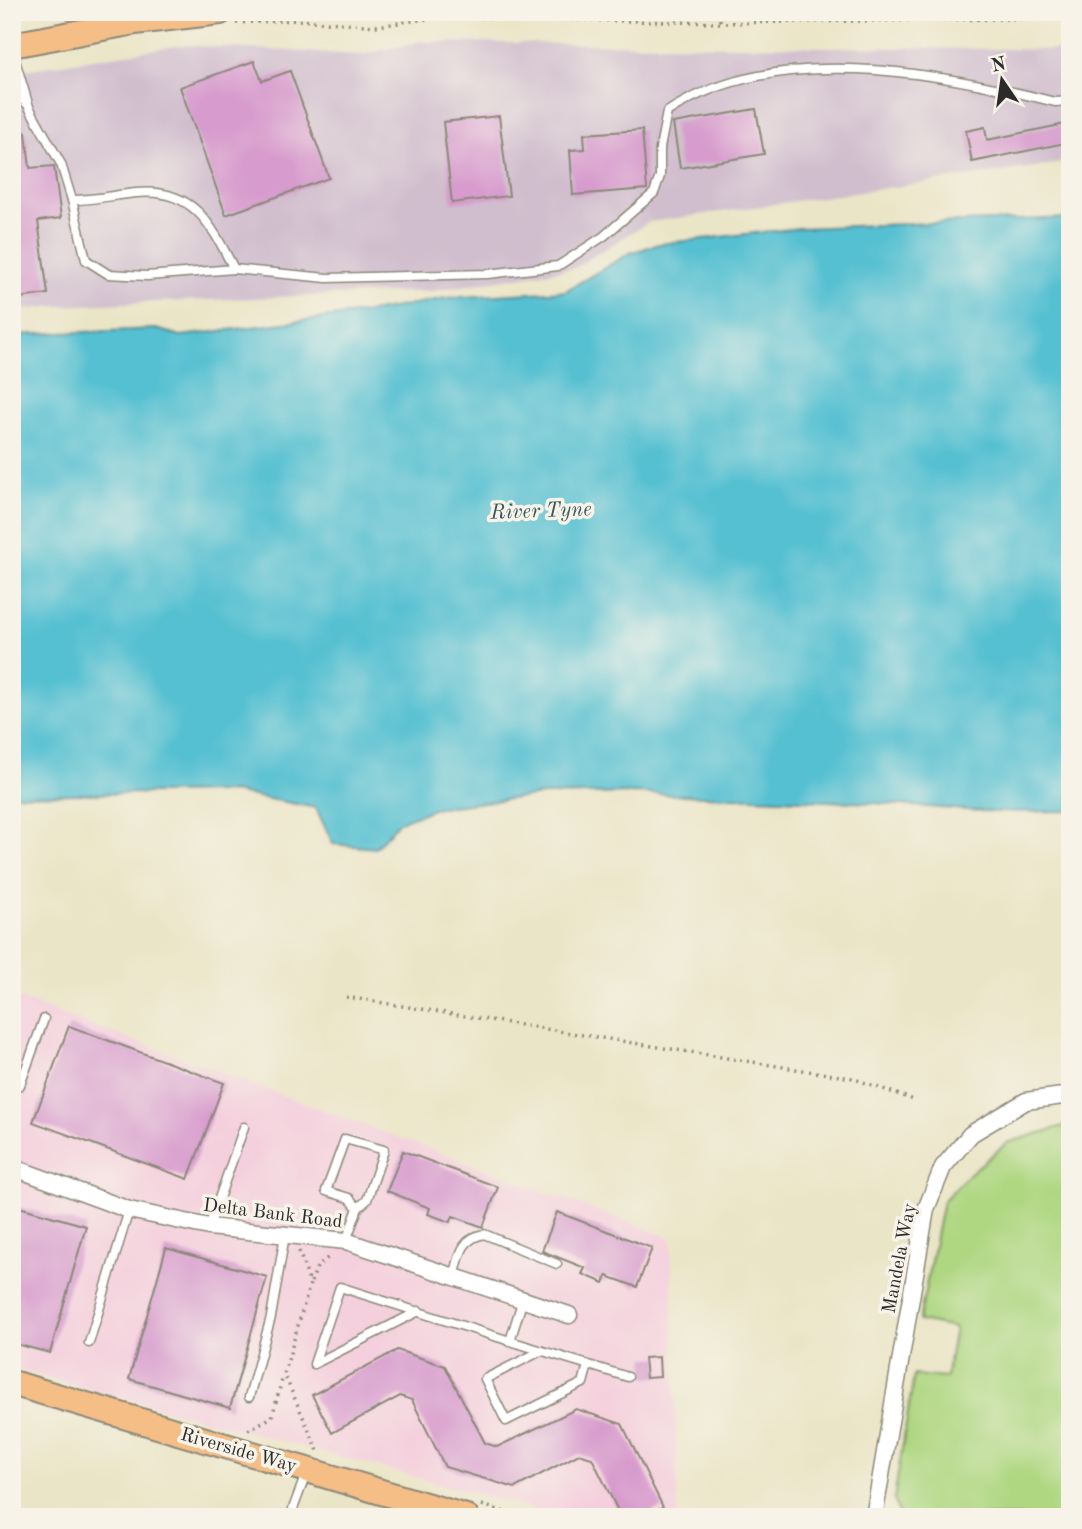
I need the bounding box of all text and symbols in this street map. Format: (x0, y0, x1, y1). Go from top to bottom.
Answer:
north arrow (967, 46, 1036, 116)
text: N (990, 55, 1008, 77)
water label: River Tyne (489, 499, 592, 524)
street label: Delta Bank Road (202, 1197, 344, 1232)
street label: Mandela Way (880, 1202, 920, 1315)
street label: Riverside Way (178, 1426, 298, 1477)

